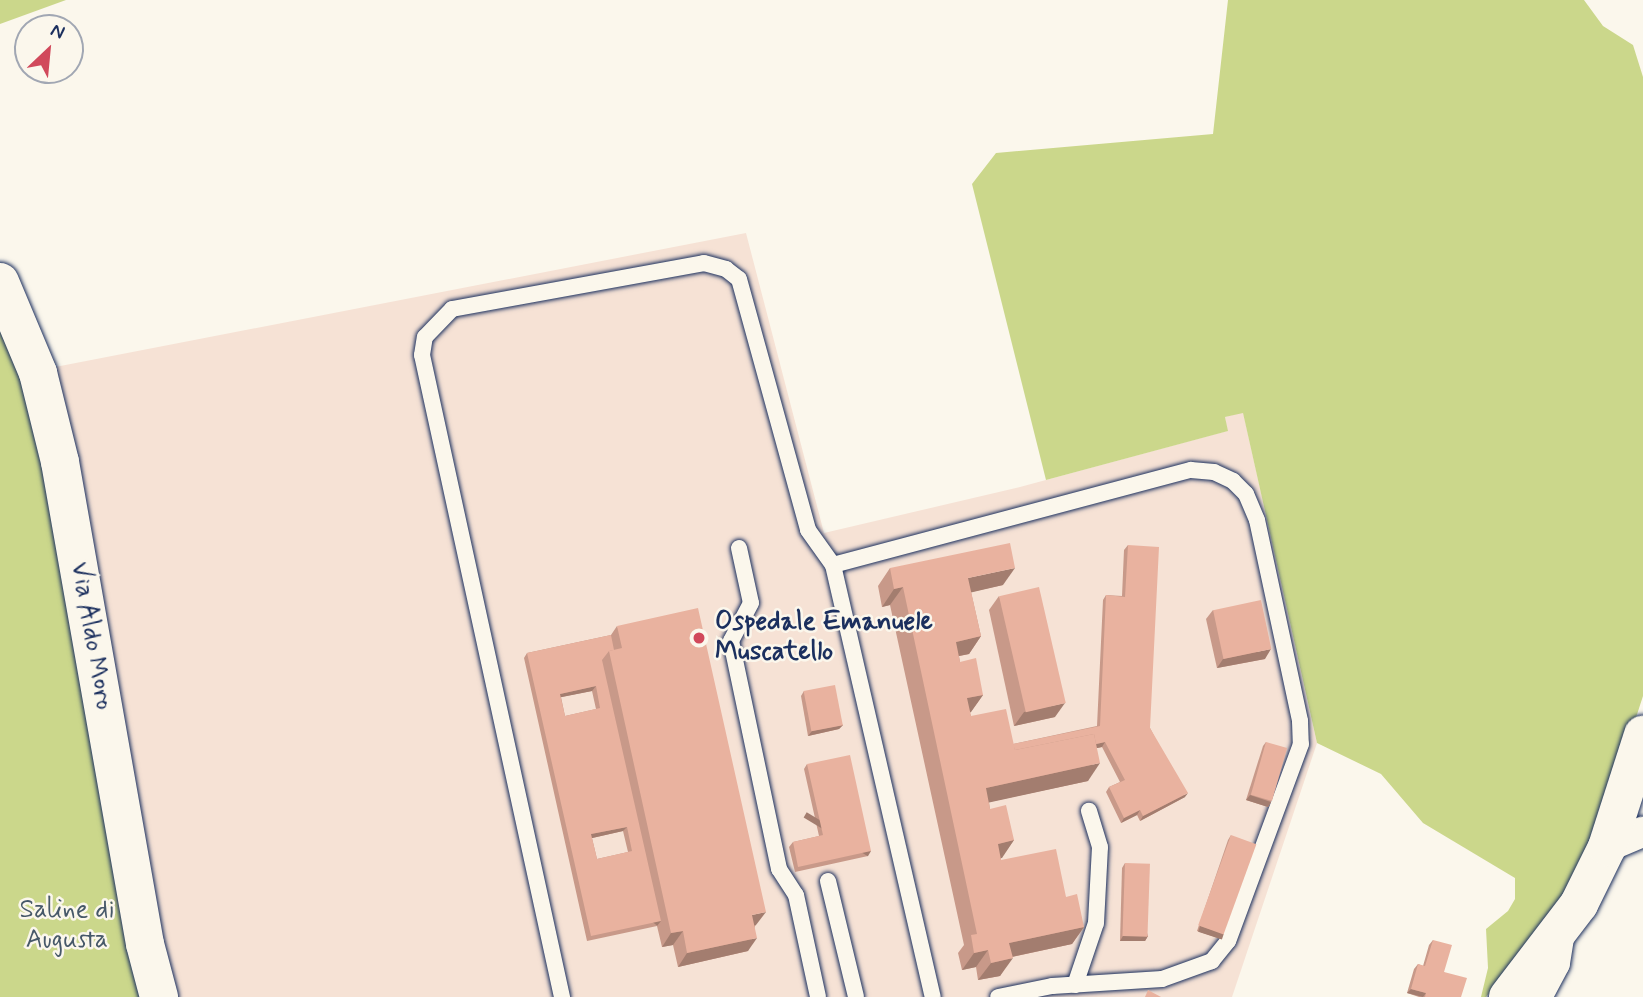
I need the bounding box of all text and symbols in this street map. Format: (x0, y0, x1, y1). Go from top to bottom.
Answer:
north arrow (14, 14, 84, 84)
text: N (46, 17, 69, 45)
street label: Via Aldo Moro (63, 559, 119, 713)
place label: Ospedale Emanuele Muscatello (715, 607, 930, 668)
marker: Ospedale Emanuele Muscatello (689, 628, 709, 648)
park label: Saline di Augusta (20, 895, 114, 956)

